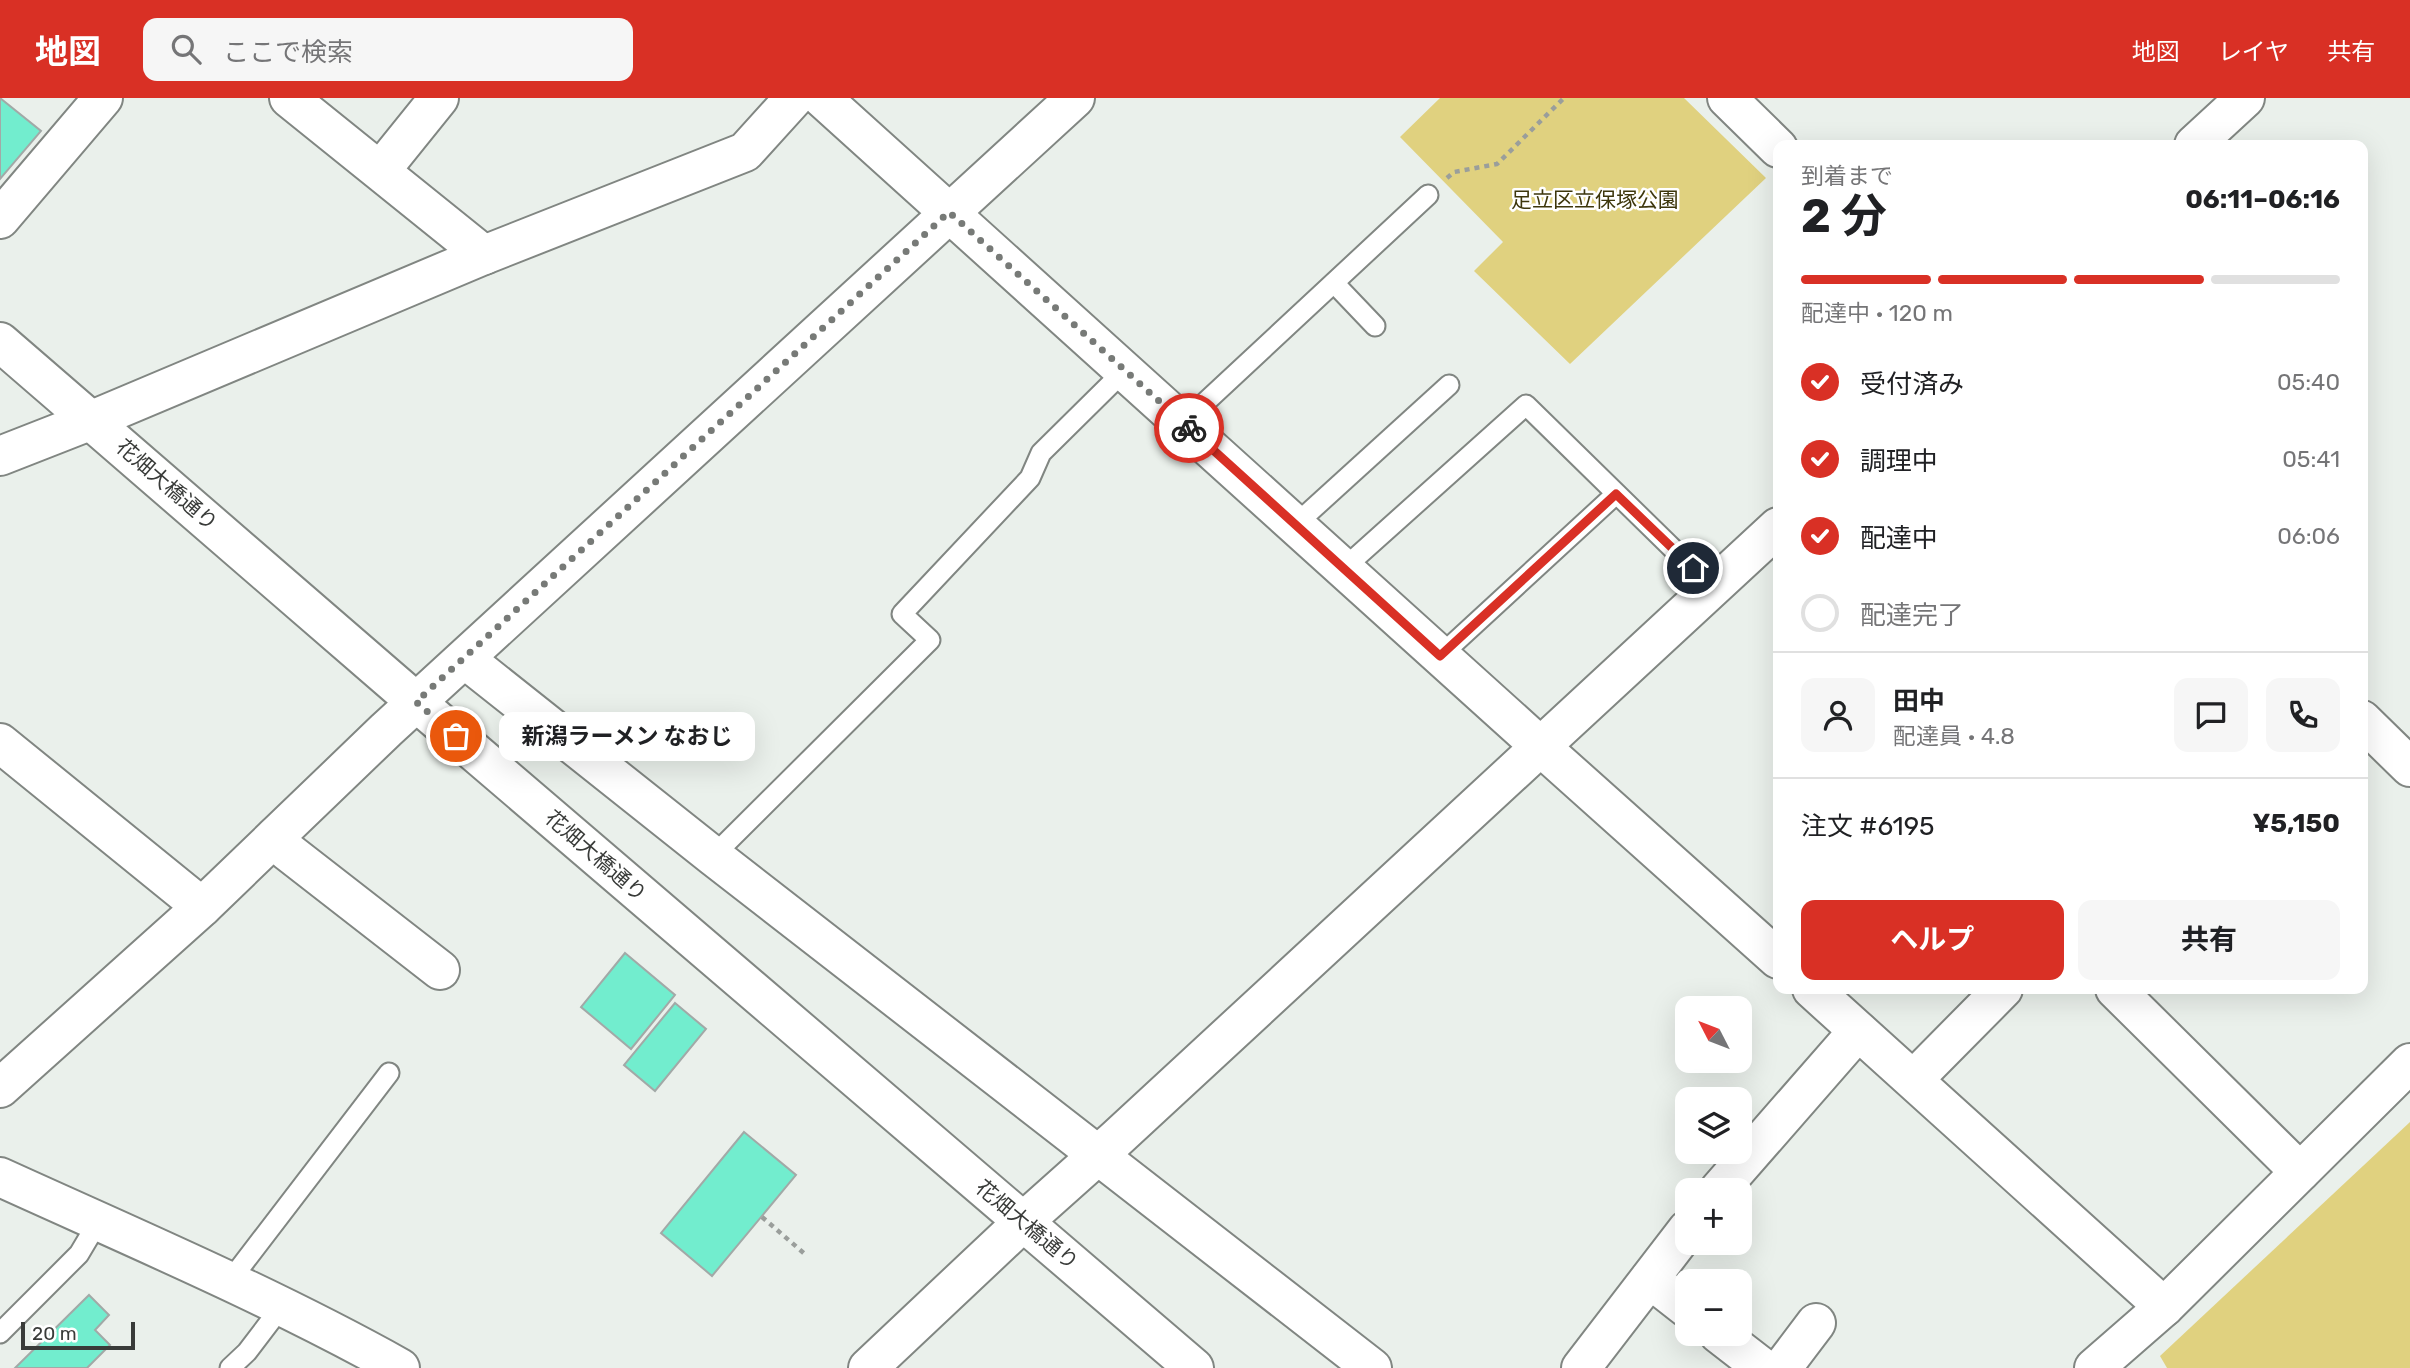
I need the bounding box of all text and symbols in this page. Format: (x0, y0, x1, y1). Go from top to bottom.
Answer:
search box (143, 18, 633, 81)
icon: search (167, 30, 205, 68)
text: 地図 (35, 32, 101, 71)
text: ここで検索 (223, 37, 353, 68)
text: 地図 (2132, 38, 2180, 66)
text: レイヤ (2218, 38, 2289, 66)
text: 共有 (2327, 38, 2375, 66)
text: 到着まで (1801, 162, 1893, 190)
text: 06:11–06:16 (2185, 184, 2340, 215)
park label: 足立区立保塚公園 (1511, 187, 1679, 212)
text: 2 分 (1801, 189, 1887, 244)
text: 配達中 · 120 m (1801, 299, 1953, 327)
icon: check (1801, 363, 1839, 401)
text: 05:40 (2277, 368, 2340, 396)
text: 受付済み (1860, 369, 1964, 400)
courier (1154, 393, 1224, 463)
icon: bike (1170, 409, 1208, 447)
street label: 花畑大橋通り (112, 434, 223, 535)
icon: check (1801, 440, 1839, 478)
text: 05:41 (2282, 445, 2340, 473)
text: 調理中 (1860, 446, 1938, 477)
icon: check (1801, 517, 1839, 555)
text: 06:06 (2277, 522, 2340, 550)
text: 配達中 (1860, 523, 1938, 554)
pin (1663, 538, 1723, 598)
icon: home (1674, 549, 1712, 587)
text: 配達完了 (1860, 600, 1964, 631)
button: person (1801, 678, 1875, 752)
button: chat (2174, 678, 2248, 752)
button: phone (2266, 678, 2340, 752)
text: 田中 (1893, 686, 1945, 717)
pin (426, 706, 486, 766)
callout: 新潟ラーメン なおじ (498, 712, 754, 760)
icon: bag (437, 717, 475, 755)
text: 新潟ラーメン なおじ (522, 722, 732, 750)
text: 配達員 · 4.8 (1893, 722, 2015, 750)
street label: 花畑大橋通り (541, 805, 652, 906)
text: ¥5,150 (2252, 808, 2340, 839)
text: 注文 #6195 (1801, 811, 1935, 842)
button: ヘルプ (1801, 900, 2064, 980)
button: 共有 (2078, 900, 2340, 980)
north arrow (1675, 996, 1752, 1073)
map controls (1675, 996, 1752, 1346)
button: layers (1675, 1087, 1752, 1164)
street label: 花畑大橋通り (971, 1175, 1084, 1275)
button: + (1675, 1178, 1752, 1255)
button: − (1675, 1269, 1752, 1346)
scale bar (21, 1319, 135, 1351)
text: 20 m (32, 1322, 77, 1345)

